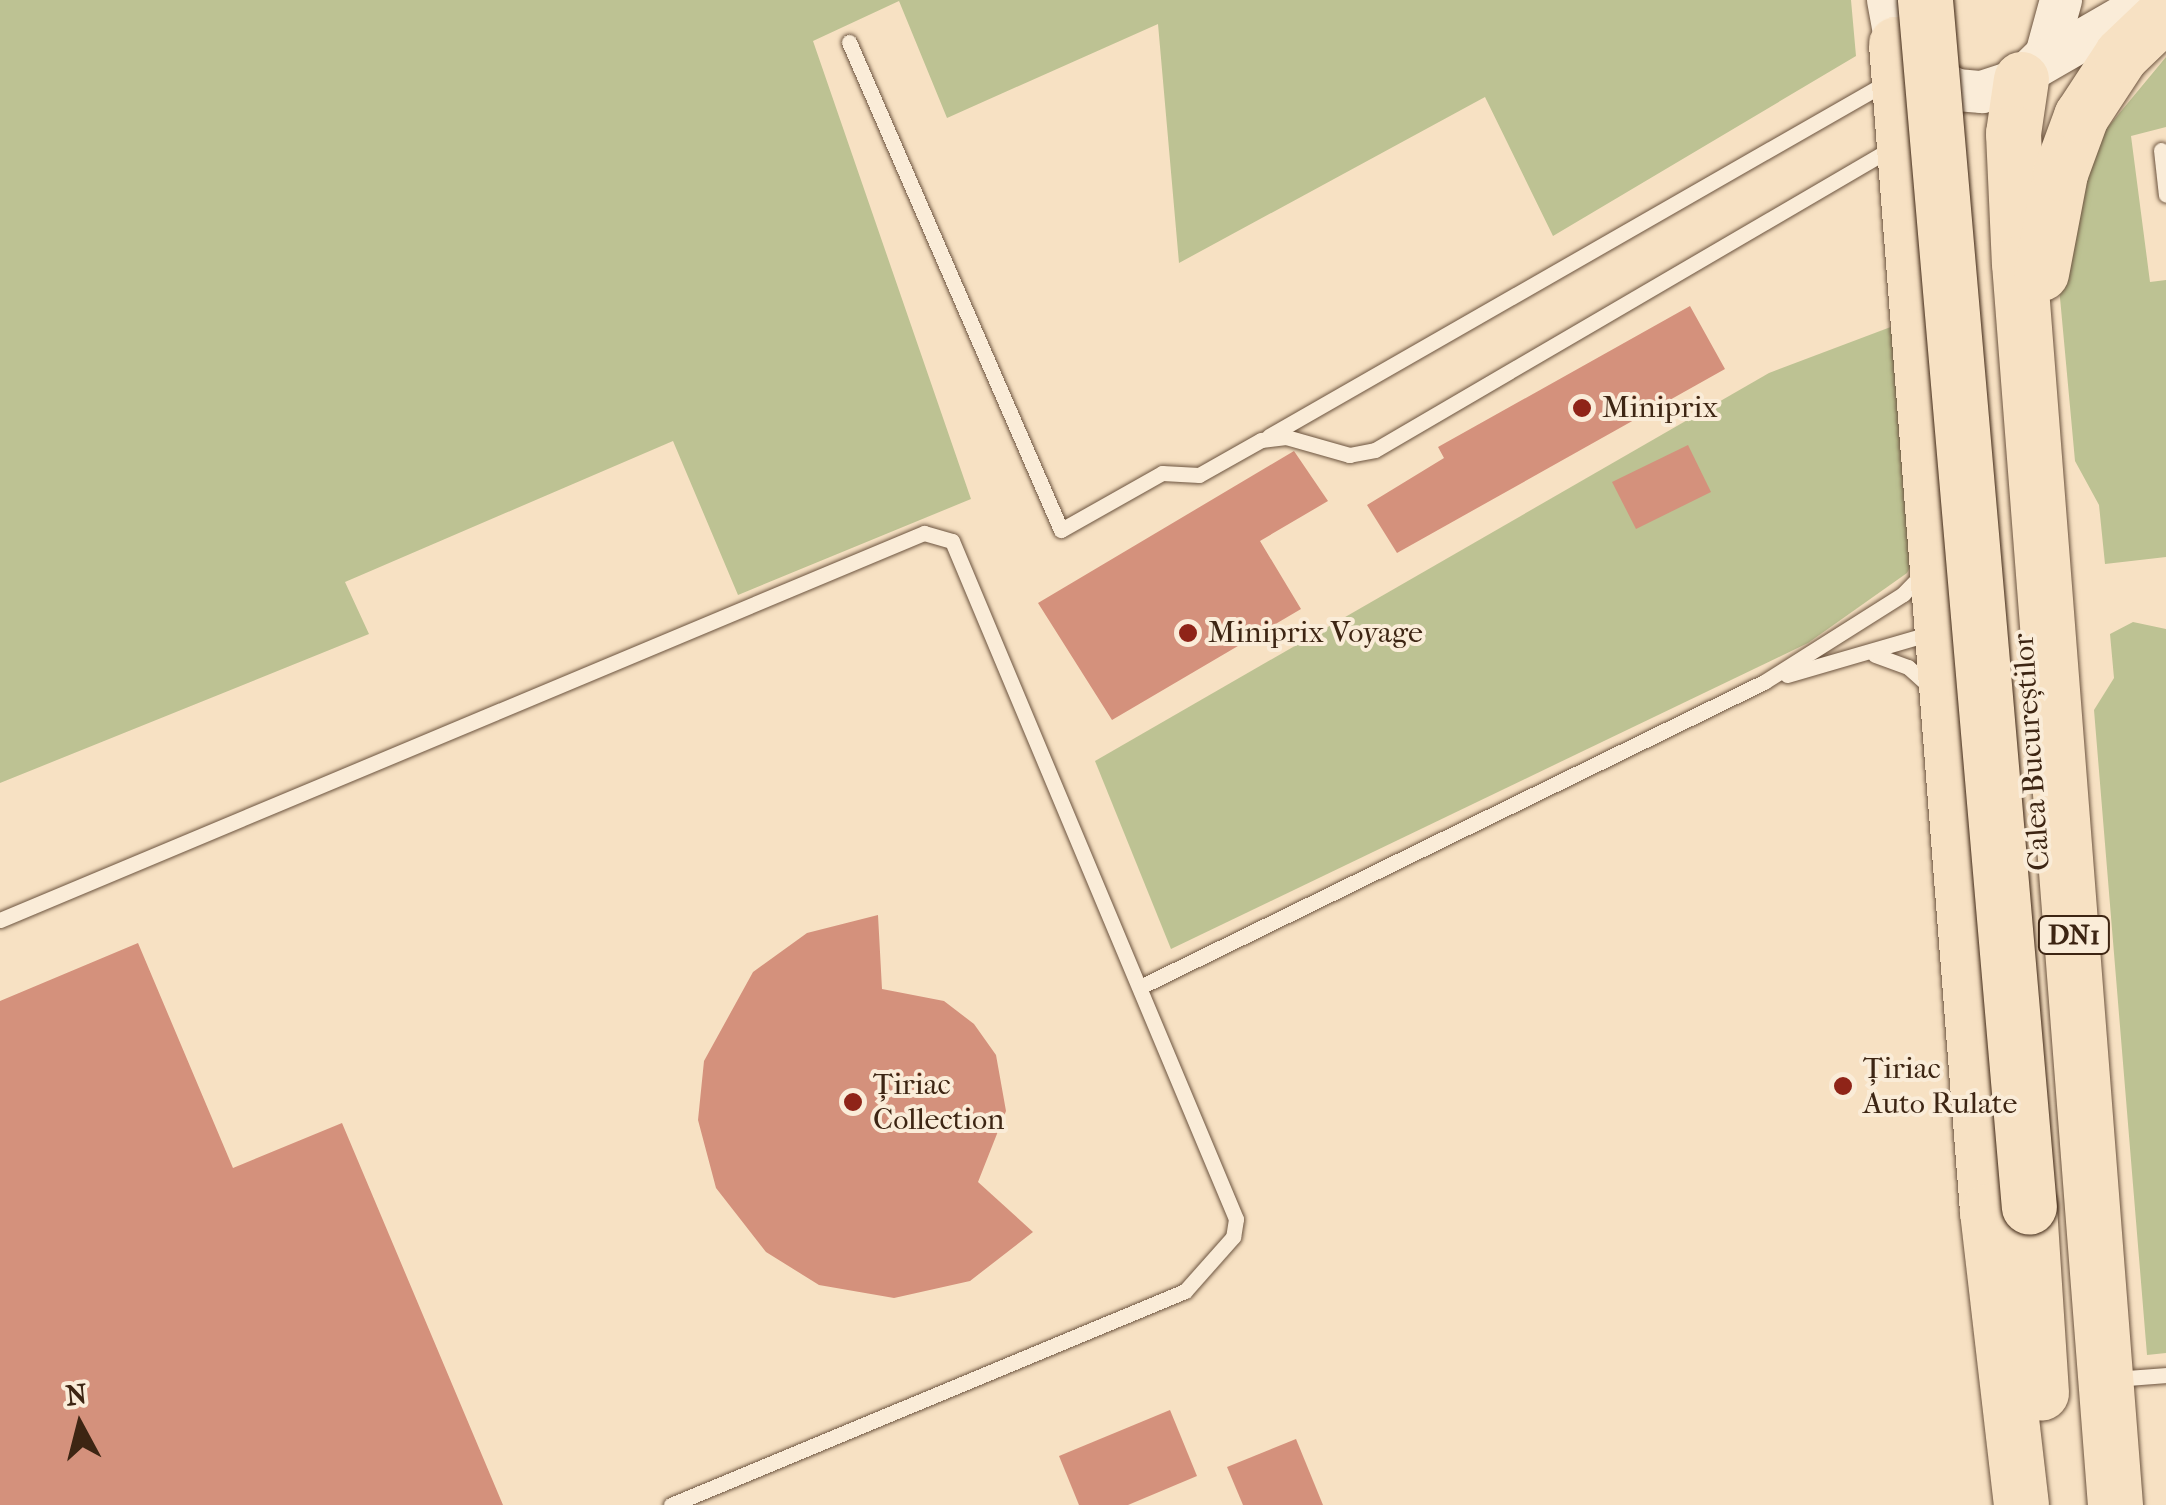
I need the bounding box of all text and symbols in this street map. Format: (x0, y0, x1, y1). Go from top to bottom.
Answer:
place label: Miniprix (1602, 390, 1718, 426)
marker: Miniprix (1571, 397, 1593, 419)
place label: Miniprix Voyage (1208, 615, 1423, 651)
marker: Miniprix Voyage (1177, 622, 1199, 644)
street label: Calea Bucureștilor (2006, 632, 2058, 872)
road number: DN1 (2036, 912, 2112, 958)
place label: Țiriac Auto Rulate (1863, 1051, 2017, 1122)
place label: Țiriac Collection (873, 1067, 1004, 1138)
marker: Țiriac Auto Rulate (1832, 1075, 1854, 1097)
marker: Țiriac Collection (842, 1091, 864, 1113)
north arrow (30, 1375, 130, 1475)
text: N (64, 1377, 89, 1412)

